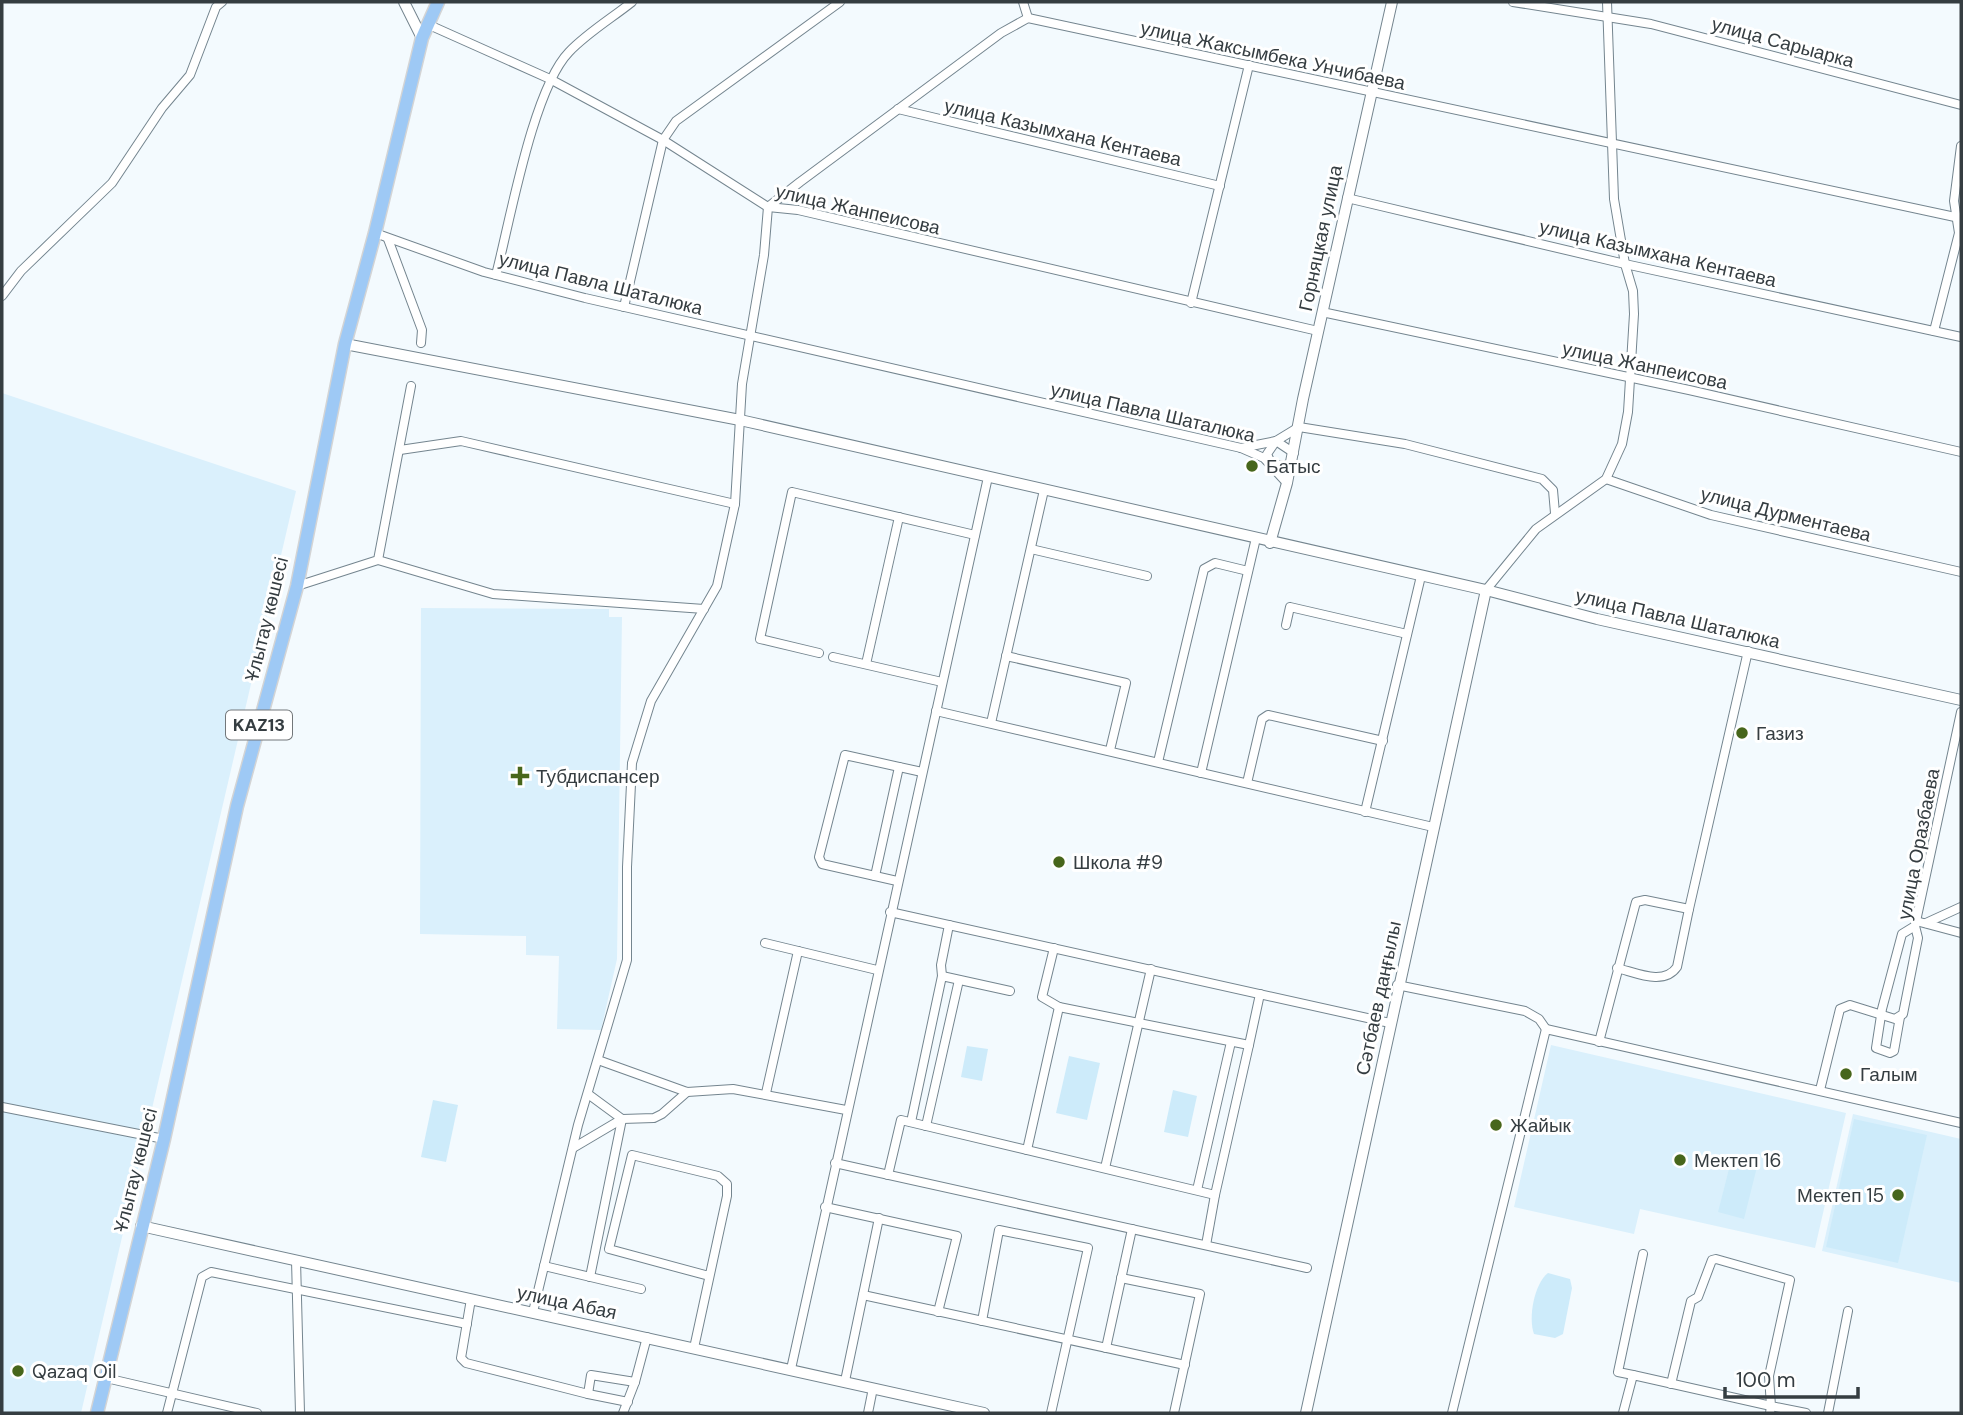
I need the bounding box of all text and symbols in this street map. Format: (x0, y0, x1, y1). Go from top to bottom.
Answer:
street label: улица Сарыарка (1709, 11, 1857, 74)
street label: улица Жаксымбека Унчибаева (1138, 15, 1408, 96)
street label: улица Казымхана Кентаева (942, 93, 1184, 172)
street label: Горняцкая улица (1293, 162, 1348, 313)
street label: улица Жанпеисова (773, 178, 943, 241)
street label: улица Казымхана Кентаева (1537, 214, 1779, 293)
street label: улица Павла Шаталюка (496, 246, 706, 321)
street label: улица Жанпеисова (1560, 336, 1730, 395)
street label: улица Павла Шаталюка (1048, 377, 1258, 448)
place label: Батыс (1266, 454, 1320, 479)
marker: Батыс (1244, 458, 1260, 474)
street label: улица Дурментаева (1698, 481, 1874, 548)
street label: Ұлытау көшесі (239, 554, 294, 684)
street label: улица Павла Шаталюка (1573, 583, 1783, 654)
road number: KAZ13 (226, 710, 292, 740)
place label: Газиз (1756, 721, 1804, 746)
marker: Газиз (1734, 725, 1750, 741)
place label: Тубдиспансер (536, 764, 659, 789)
marker: Тубдиспансер (510, 766, 530, 786)
street label: улица Оразбаева (1892, 766, 1945, 922)
place label: Школа #9 (1073, 850, 1163, 875)
marker: Школа #9 (1051, 854, 1067, 870)
street label: Сәтбаев даңғылы (1350, 919, 1407, 1078)
place label: Галым (1860, 1062, 1918, 1087)
marker: Галым (1838, 1066, 1854, 1082)
street label: Ұлытау көшесі (108, 1105, 163, 1235)
place label: Жайык (1510, 1113, 1572, 1138)
marker: Жайык (1488, 1117, 1504, 1133)
place label: Мектеп 16 (1694, 1148, 1781, 1173)
marker: Мектеп 16 (1672, 1152, 1688, 1168)
place label: Мектеп 15 (1797, 1183, 1884, 1208)
marker: Мектеп 15 (1890, 1187, 1906, 1203)
street label: улица Абая (515, 1280, 619, 1325)
scale bar (1725, 1356, 1858, 1400)
place label: Qazaq Oil (32, 1359, 117, 1384)
marker: Qazaq Oil (10, 1363, 26, 1379)
text: 100 m (1736, 1366, 1796, 1394)

